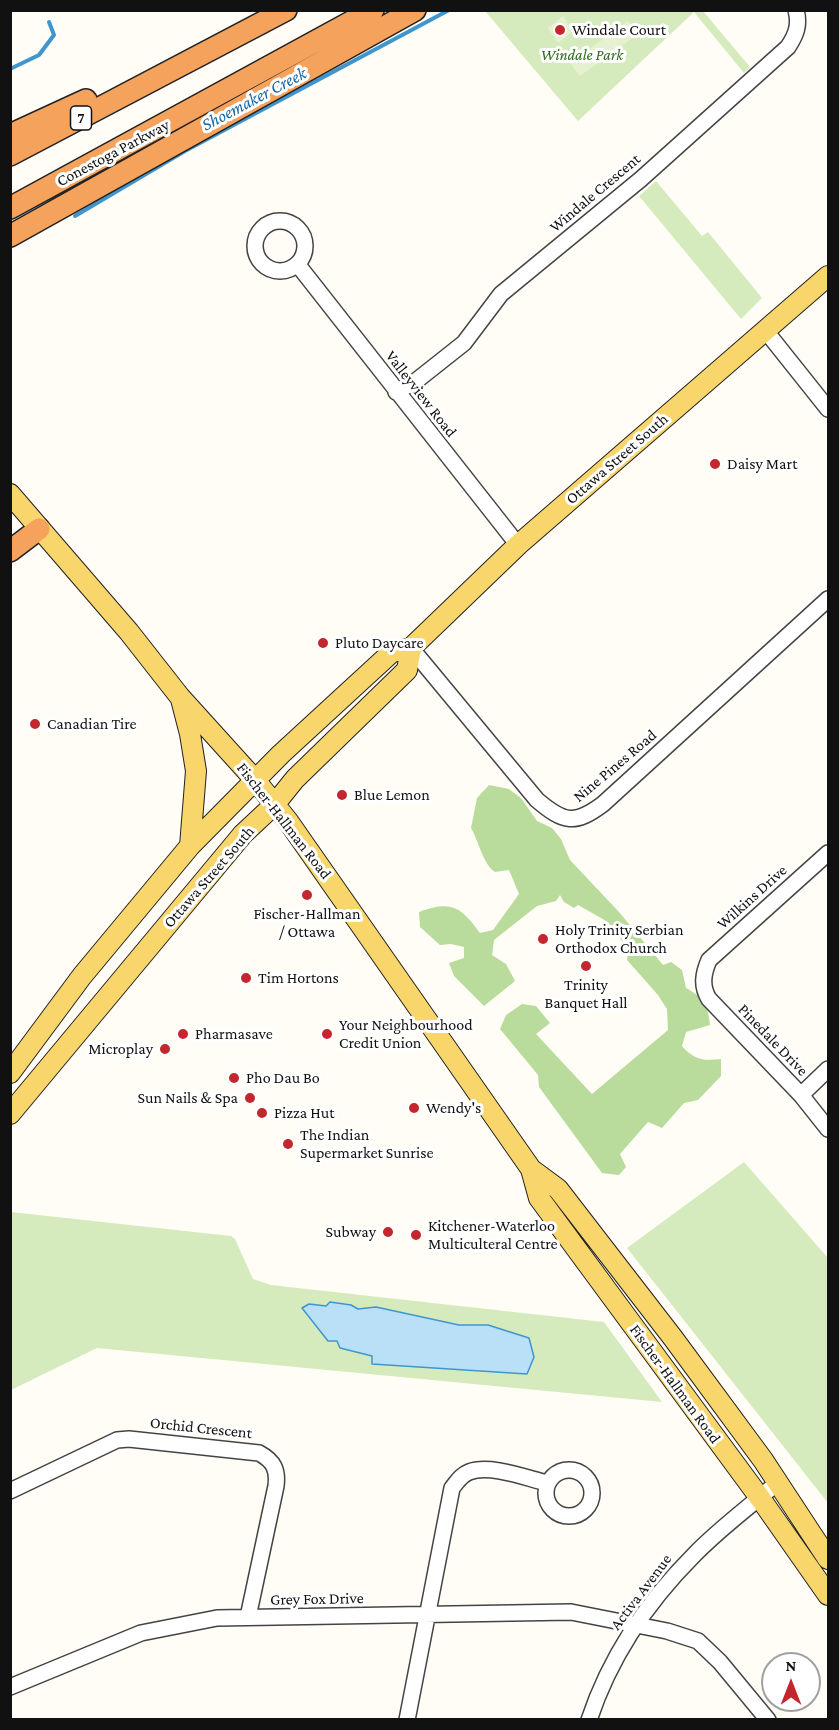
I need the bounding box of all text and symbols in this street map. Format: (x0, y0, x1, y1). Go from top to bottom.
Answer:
place label: Windale Court (572, 20, 666, 40)
marker: Windale Court (553, 23, 567, 37)
park label: Windale Park (541, 45, 623, 65)
water label: Shoemaker Creek (198, 62, 310, 136)
road number: 7 (70, 106, 92, 130)
street label: Conestoga Parkway (53, 115, 173, 191)
street label: Windale Crescent (546, 149, 644, 237)
street label: Valleyview Road (381, 347, 461, 441)
street label: Ottawa Street South (562, 409, 672, 509)
place label: Daisy Mart (727, 454, 798, 474)
marker: Daisy Mart (708, 457, 722, 471)
place label: Pluto Daycare (335, 633, 423, 653)
marker: Pluto Daycare (316, 636, 330, 650)
place label: Canadian Tire (47, 714, 137, 734)
marker: Canadian Tire (28, 717, 42, 731)
street label: Nine Pines Road (569, 726, 661, 806)
street label: Fischer-Hallman Road (233, 759, 335, 883)
place label: Blue Lemon (354, 785, 430, 805)
marker: Blue Lemon (335, 788, 349, 802)
street label: Ottawa Street South (159, 822, 259, 932)
street label: Wilkins Drive (713, 861, 791, 933)
marker: Fischer-Hallman / Ottawa (300, 888, 314, 902)
place label: Fischer-Hallman / Ottawa (253, 904, 361, 942)
place label: Holy Trinity Serbian Orthodox Church (555, 920, 683, 958)
marker: Holy Trinity Serbian Orthodox Church (536, 932, 550, 946)
marker: Trinity Banquet Hall (579, 959, 593, 973)
place label: Tim Hortons (258, 968, 339, 988)
marker: Tim Hortons (239, 971, 253, 985)
place label: Trinity Banquet Hall (544, 975, 628, 1013)
street label: Pinedale Drive (734, 1000, 812, 1080)
place label: Your Neighbourhood Credit Union (339, 1015, 473, 1053)
place label: Pharmasave (195, 1024, 273, 1044)
marker: Pharmasave (176, 1027, 190, 1041)
marker: Your Neighbourhood Credit Union (320, 1027, 334, 1041)
place label: Microplay (88, 1039, 153, 1059)
marker: Microplay (158, 1042, 172, 1056)
place label: Pho Dau Bo (246, 1068, 320, 1088)
marker: Pho Dau Bo (227, 1071, 241, 1085)
place label: Sun Nails & Spa (138, 1088, 238, 1108)
marker: Sun Nails & Spa (243, 1091, 257, 1105)
place label: Wendy's (426, 1098, 481, 1118)
marker: Wendy's (407, 1101, 421, 1115)
place label: Pizza Hut (274, 1103, 334, 1123)
marker: Pizza Hut (255, 1106, 269, 1120)
place label: The Indian Supermarket Sunrise (300, 1125, 434, 1163)
marker: The Indian Supermarket Sunrise (281, 1137, 295, 1151)
place label: Kitchener-Waterloo Multiculteral Centre (428, 1216, 558, 1254)
place label: Subway (325, 1222, 376, 1242)
marker: Subway (381, 1225, 395, 1239)
marker: Kitchener-Waterloo Multiculteral Centre (409, 1228, 423, 1242)
street label: Fischer-Hallman Road (625, 1321, 725, 1447)
street label: Orchid Crescent (149, 1413, 253, 1443)
street label: Activa Avenue (606, 1550, 676, 1634)
street label: Grey Fox Drive (270, 1589, 364, 1609)
north arrow (761, 1652, 821, 1712)
text: N (786, 1657, 796, 1674)

